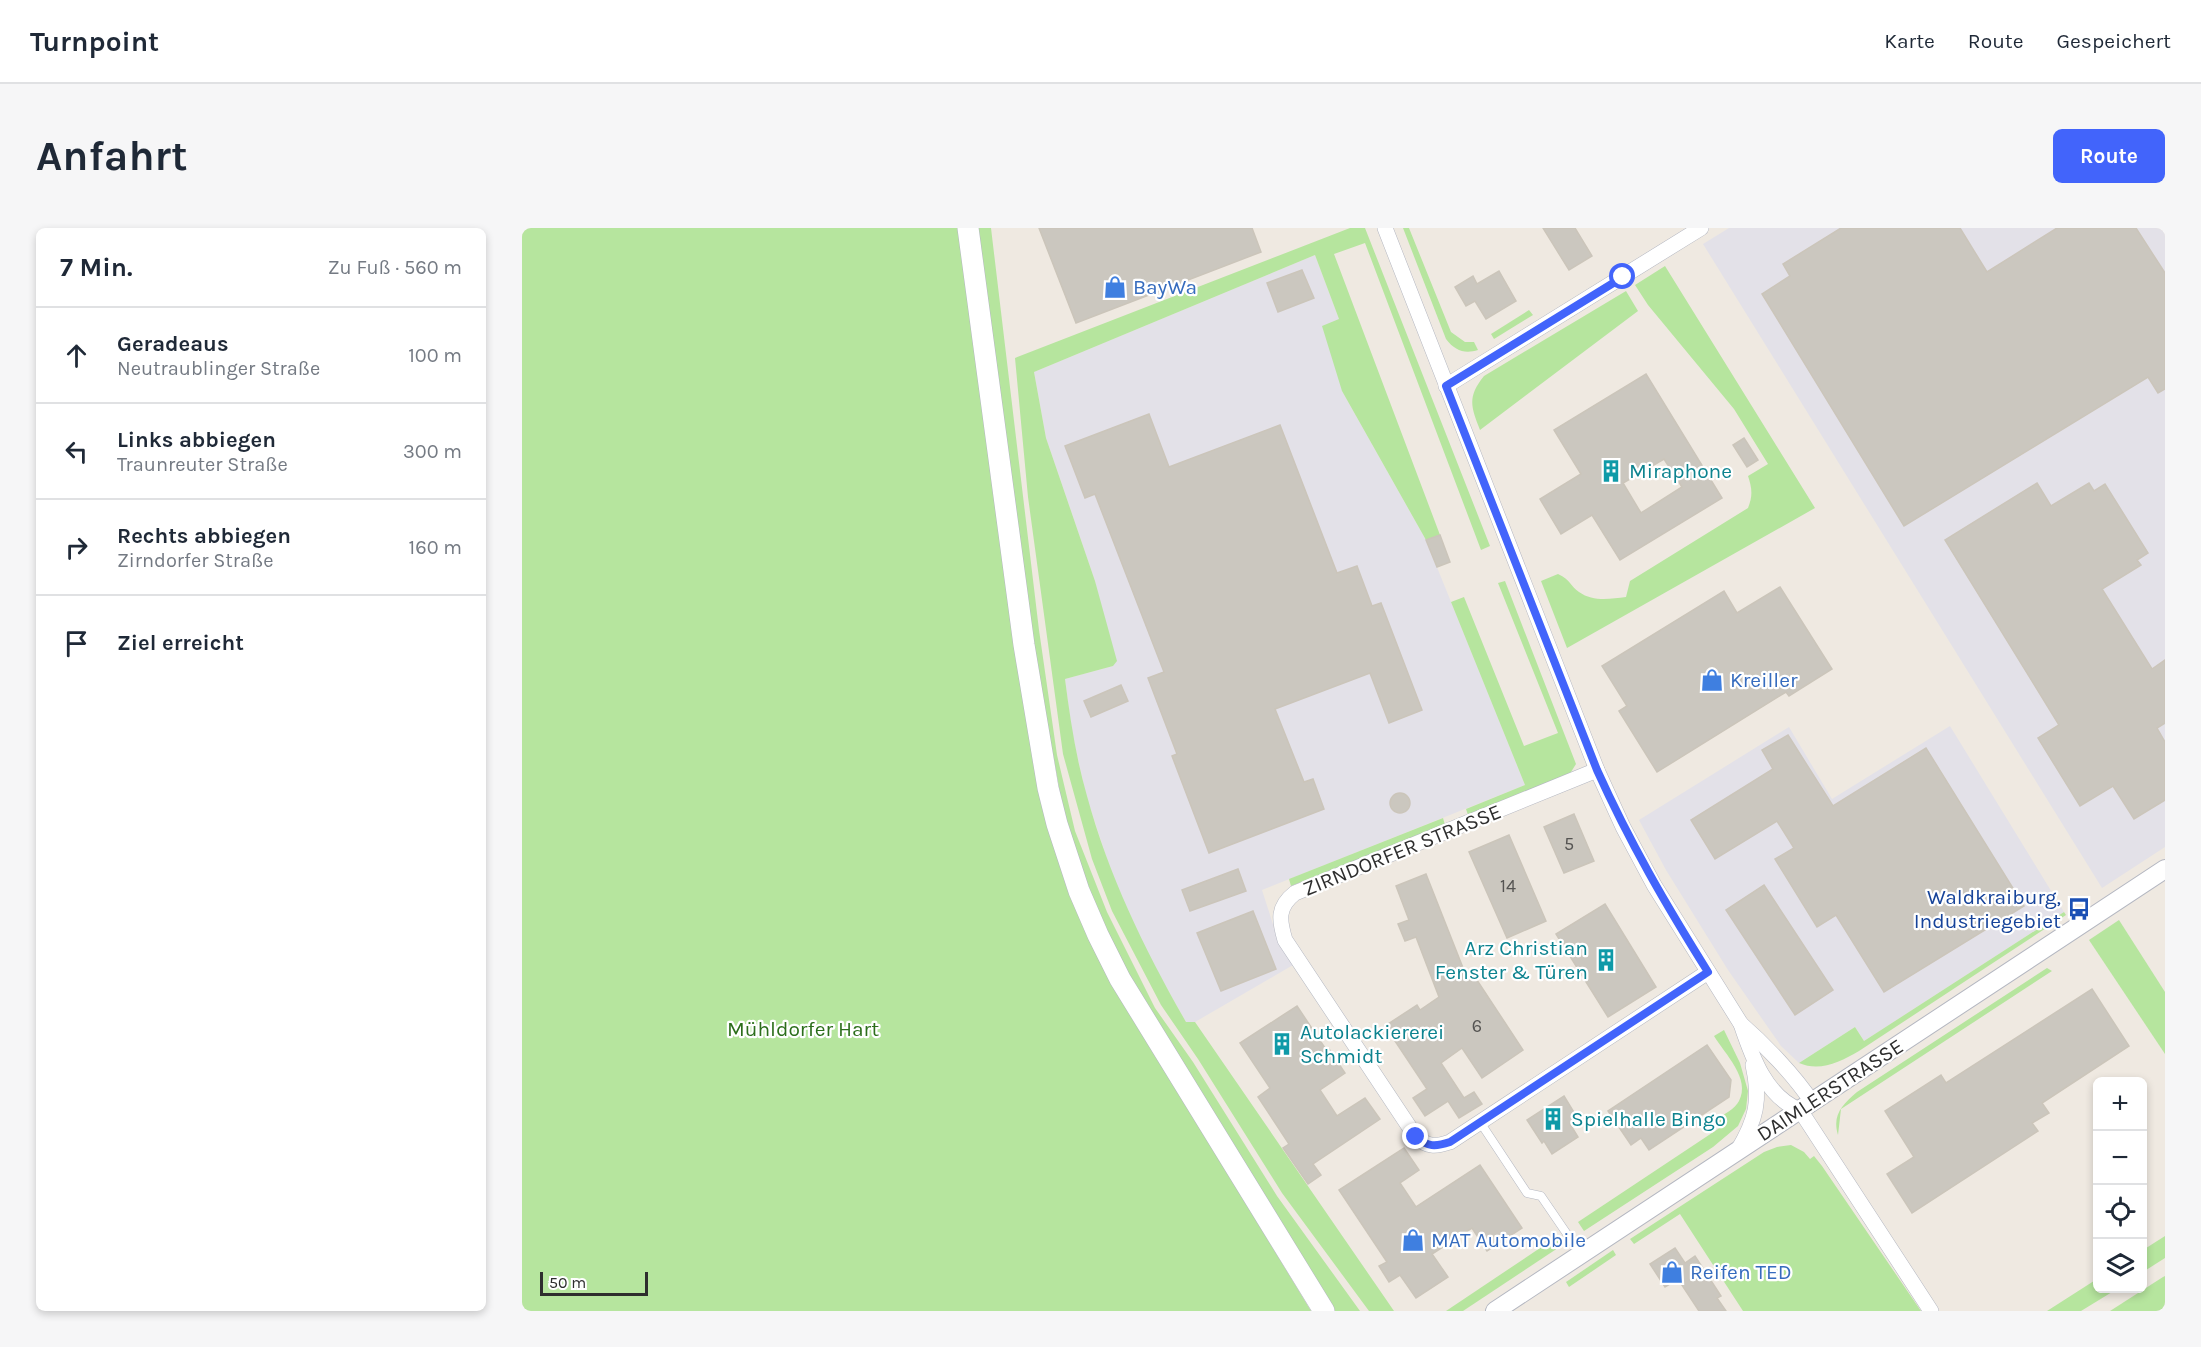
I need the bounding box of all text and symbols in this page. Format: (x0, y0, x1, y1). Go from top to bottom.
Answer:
text: Turnpoint (30, 25, 159, 58)
text: Karte (1884, 29, 1935, 53)
text: Route (1968, 29, 2024, 53)
text: Gespeichert (2057, 29, 2171, 53)
button: Route (2053, 129, 2165, 183)
text: Anfahrt (36, 131, 188, 181)
text: 7 Min. (60, 252, 133, 283)
text: Zu Fuß · 560 m (328, 256, 462, 279)
route start (1609, 263, 1635, 289)
shop icon: BayWa (1102, 274, 1128, 300)
place label: BayWa (1133, 275, 1197, 299)
text: Geradeaus (117, 331, 229, 357)
icon: ahead (60, 339, 93, 372)
text: 100 m (408, 344, 462, 367)
text: Neutraublinger Straße (117, 357, 320, 380)
text: Links abbiegen (117, 427, 276, 453)
icon: left (60, 435, 93, 468)
text: 300 m (403, 440, 462, 463)
text: Traunreuter Straße (117, 453, 288, 476)
building icon: Miraphone (1598, 458, 1624, 484)
place label: Miraphone (1629, 459, 1732, 483)
text: Rechts abbiegen (117, 523, 291, 549)
icon: right (60, 531, 93, 564)
text: 160 m (409, 536, 462, 559)
text: Zirndorfer Straße (117, 549, 274, 572)
icon: arrive (60, 627, 93, 660)
text: Ziel erreicht (117, 630, 244, 656)
shop icon: Kreiller (1699, 667, 1725, 693)
place label: Kreiller (1730, 668, 1798, 692)
street label: ZIRNDORFER STRASSE (1299, 799, 1505, 901)
house number: 5 (1564, 833, 1574, 855)
house number: 14 (1500, 875, 1516, 897)
place label: Waldkraiburg, Industriegebiet (1914, 885, 2061, 933)
bus stop icon: Waldkraiburg, Industriegebiet (2066, 896, 2092, 922)
place label: Arz Christian Fenster & Türen (1435, 936, 1588, 984)
building icon: Arz Christian Fenster & Türen (1593, 947, 1619, 973)
house number: 6 (1472, 1015, 1482, 1037)
park label: Mühldorfer Hart (727, 1017, 879, 1041)
place label: Autolackiererei Schmidt (1300, 1020, 1444, 1068)
building icon: Autolackiererei Schmidt (1269, 1031, 1295, 1057)
street label: DAIMLERSTRASSE (1752, 1034, 1908, 1146)
map controls (2093, 1077, 2147, 1293)
button: + (2093, 1077, 2147, 1131)
building icon: Spielhalle Bingo (1540, 1106, 1566, 1132)
place label: Spielhalle Bingo (1571, 1107, 1726, 1131)
route end (1402, 1123, 1428, 1149)
button: − (2093, 1131, 2147, 1185)
button: locate (2093, 1185, 2147, 1239)
shop icon: MAT Automobile (1400, 1227, 1426, 1253)
place label: MAT Automobile (1431, 1228, 1586, 1252)
button: layers (2093, 1239, 2147, 1293)
shop icon: Reifen TED (1659, 1259, 1685, 1285)
place label: Reifen TED (1690, 1260, 1792, 1284)
scale bar (540, 1269, 648, 1296)
text: 50 m (549, 1273, 586, 1292)

